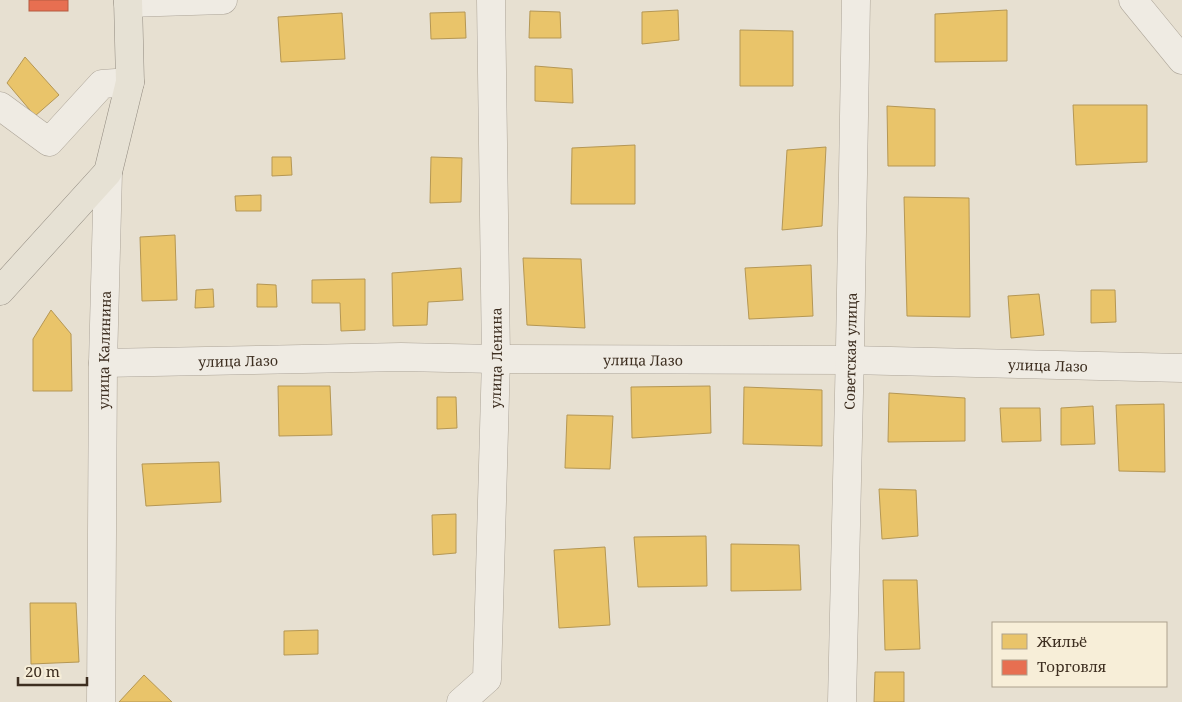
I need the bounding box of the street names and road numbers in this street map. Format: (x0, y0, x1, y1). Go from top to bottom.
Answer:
street label: улица Калинина (93, 290, 114, 410)
street label: Советская улица (839, 292, 860, 410)
street label: улица Ленина (485, 307, 506, 409)
street label: улица Лазо (198, 350, 278, 371)
street label: улица Лазо (603, 350, 683, 369)
street label: улица Лазо (1008, 354, 1088, 375)

